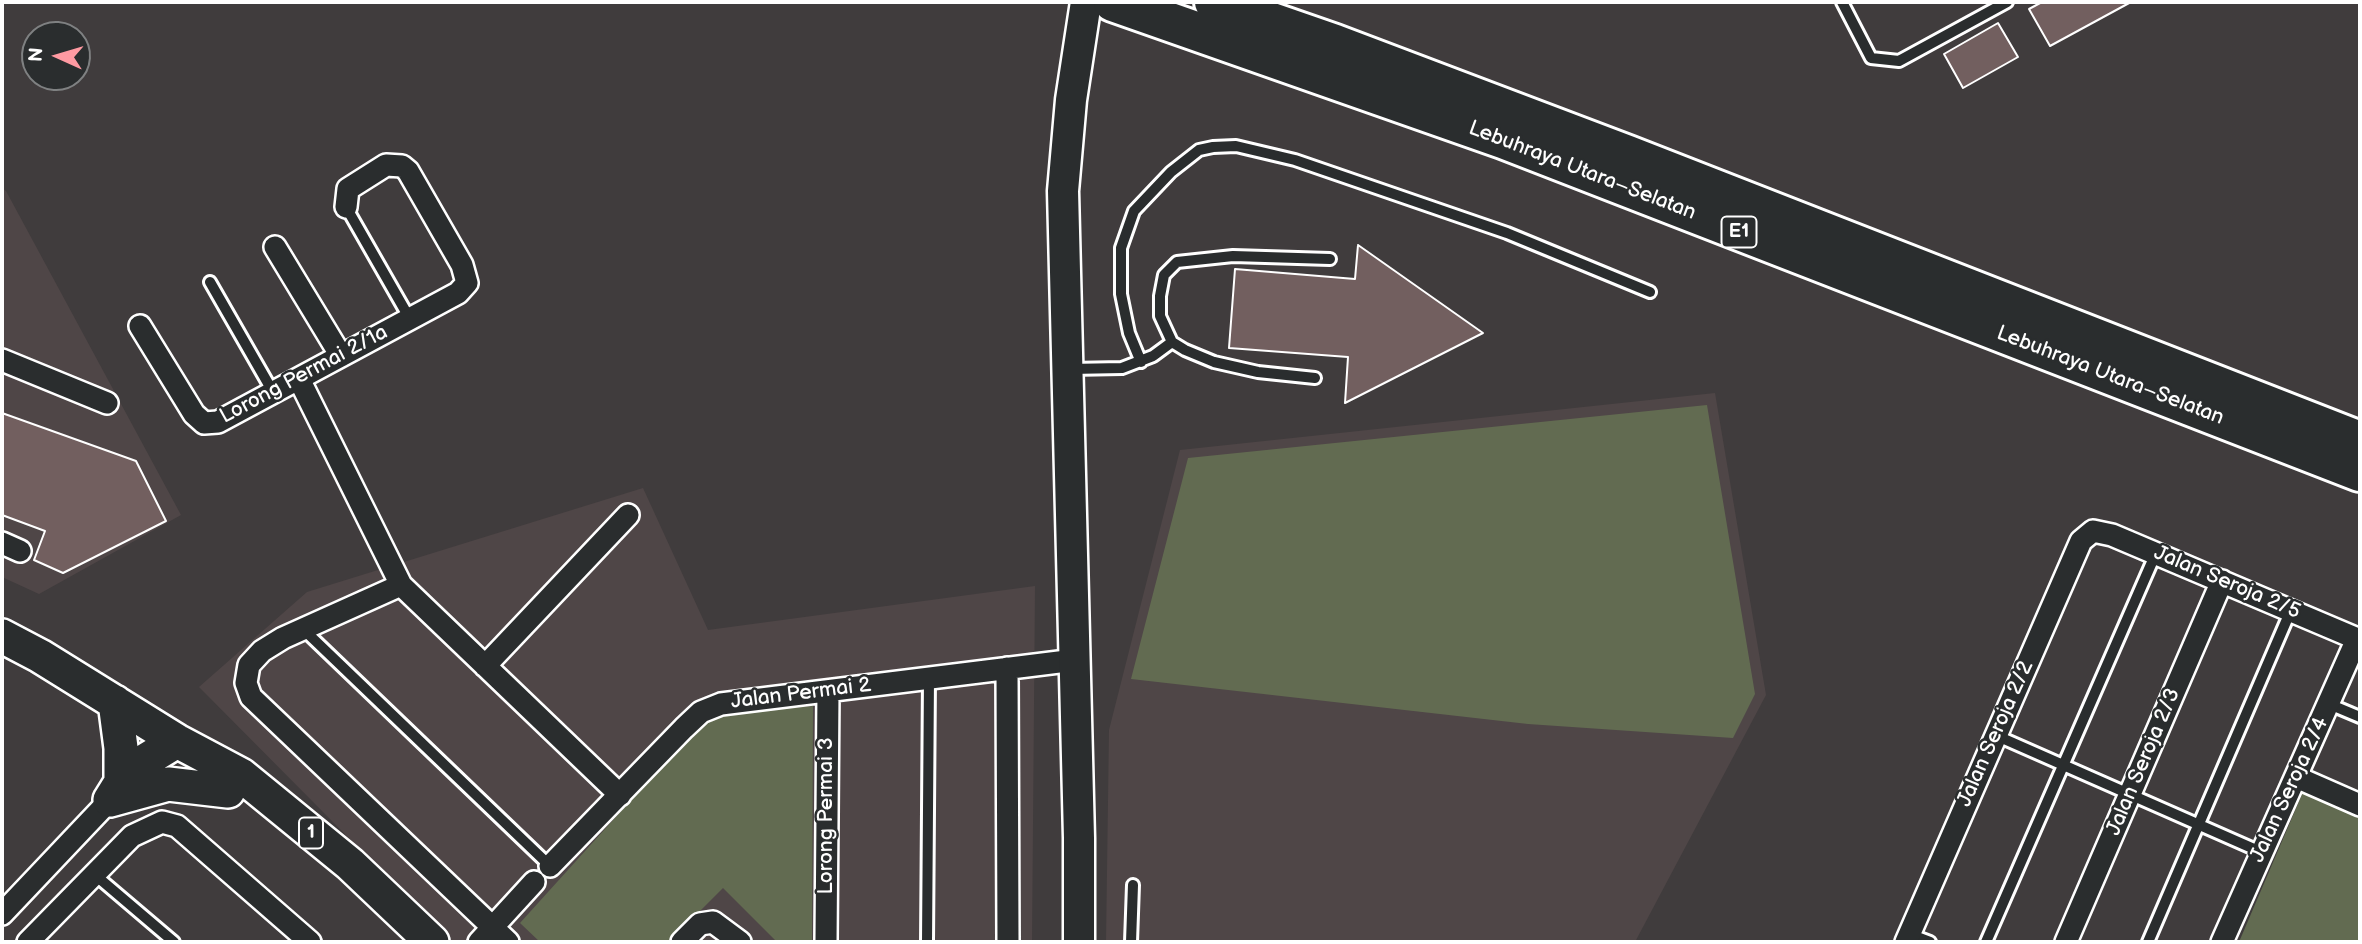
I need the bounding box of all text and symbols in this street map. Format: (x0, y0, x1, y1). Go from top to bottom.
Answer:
north arrow (21, 21, 91, 91)
text: N (25, 47, 49, 63)
street label: Lebuhraya Utara–Selatan (1465, 116, 1699, 226)
road number: E1 (1722, 216, 1756, 248)
street label: Lorong Permai 2/1a (216, 320, 392, 430)
street label: Lebuhraya Utara–Selatan (1993, 321, 2227, 431)
street label: Jalan Seroja 2/5 (2150, 541, 2304, 625)
street label: Jalan Seroja 2/2 (1953, 657, 2039, 811)
street label: Jalan Permai 2 (729, 673, 873, 715)
street label: Jalan Seroja 2/3 (2102, 685, 2186, 839)
street label: Jalan Seroja 2/4 (2245, 713, 2335, 867)
street label: Lorong Permai 3 (814, 737, 840, 895)
road number: 1 (299, 818, 323, 848)

